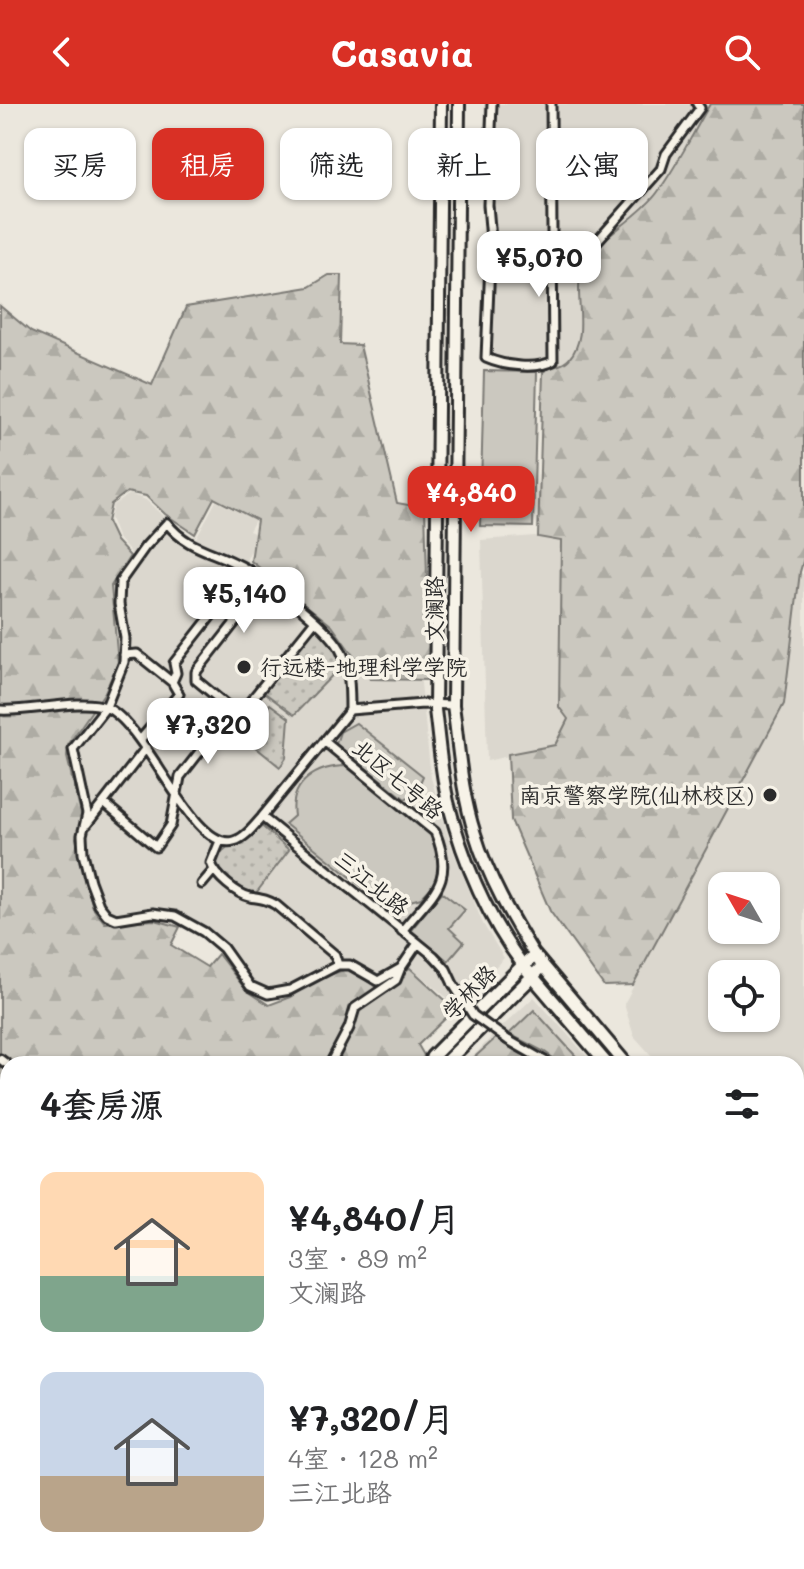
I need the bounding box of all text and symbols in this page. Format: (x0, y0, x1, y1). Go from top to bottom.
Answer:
text: Casavia (331, 29, 473, 76)
icon: back (40, 30, 84, 74)
icon: search (720, 30, 764, 74)
chip: 买房 (24, 128, 136, 200)
chip: 租房 (152, 128, 264, 200)
chip: 筛选 (280, 128, 392, 200)
chip: 新上 (408, 128, 520, 200)
chip: 公寓 (536, 128, 648, 200)
pin: ¥5,070 (474, 231, 604, 299)
text: ¥5,070 (495, 240, 583, 274)
pin: ¥4,840 (406, 466, 536, 534)
text: ¥4,840 (426, 475, 516, 509)
pin: ¥5,140 (179, 567, 309, 635)
text: ¥5,140 (202, 576, 286, 610)
street label: 文澜路 (419, 576, 448, 642)
place label: 行远楼-地理科学学院 (260, 652, 467, 681)
marker: 行远楼-地理科学学院 (235, 658, 253, 676)
pin: ¥7,320 (143, 698, 273, 766)
text: ¥7,320 (165, 707, 251, 741)
street label: 北区七号路 (347, 732, 450, 825)
place label: 南京警察学院(仙林校区) (519, 780, 754, 809)
marker: 南京警察学院(仙林校区) (761, 786, 779, 804)
street label: 三江北路 (329, 844, 416, 922)
north arrow (708, 872, 780, 944)
map controls (708, 872, 780, 1032)
street label: 学林路 (435, 958, 502, 1025)
button: locate (708, 960, 780, 1032)
text: 4套房源 (40, 1081, 164, 1126)
icon: filters (720, 1082, 764, 1126)
text: ¥4,840/月 (288, 1195, 461, 1240)
icon: home (104, 1204, 200, 1300)
text: 3室 · 89 m² (288, 1241, 427, 1275)
text: 文澜路 (288, 1275, 366, 1309)
text: ¥7,320/月 (288, 1395, 455, 1440)
icon: home (104, 1404, 200, 1500)
text: 4室 · 128 m² (288, 1441, 438, 1475)
text: 三江北路 (288, 1475, 392, 1509)

